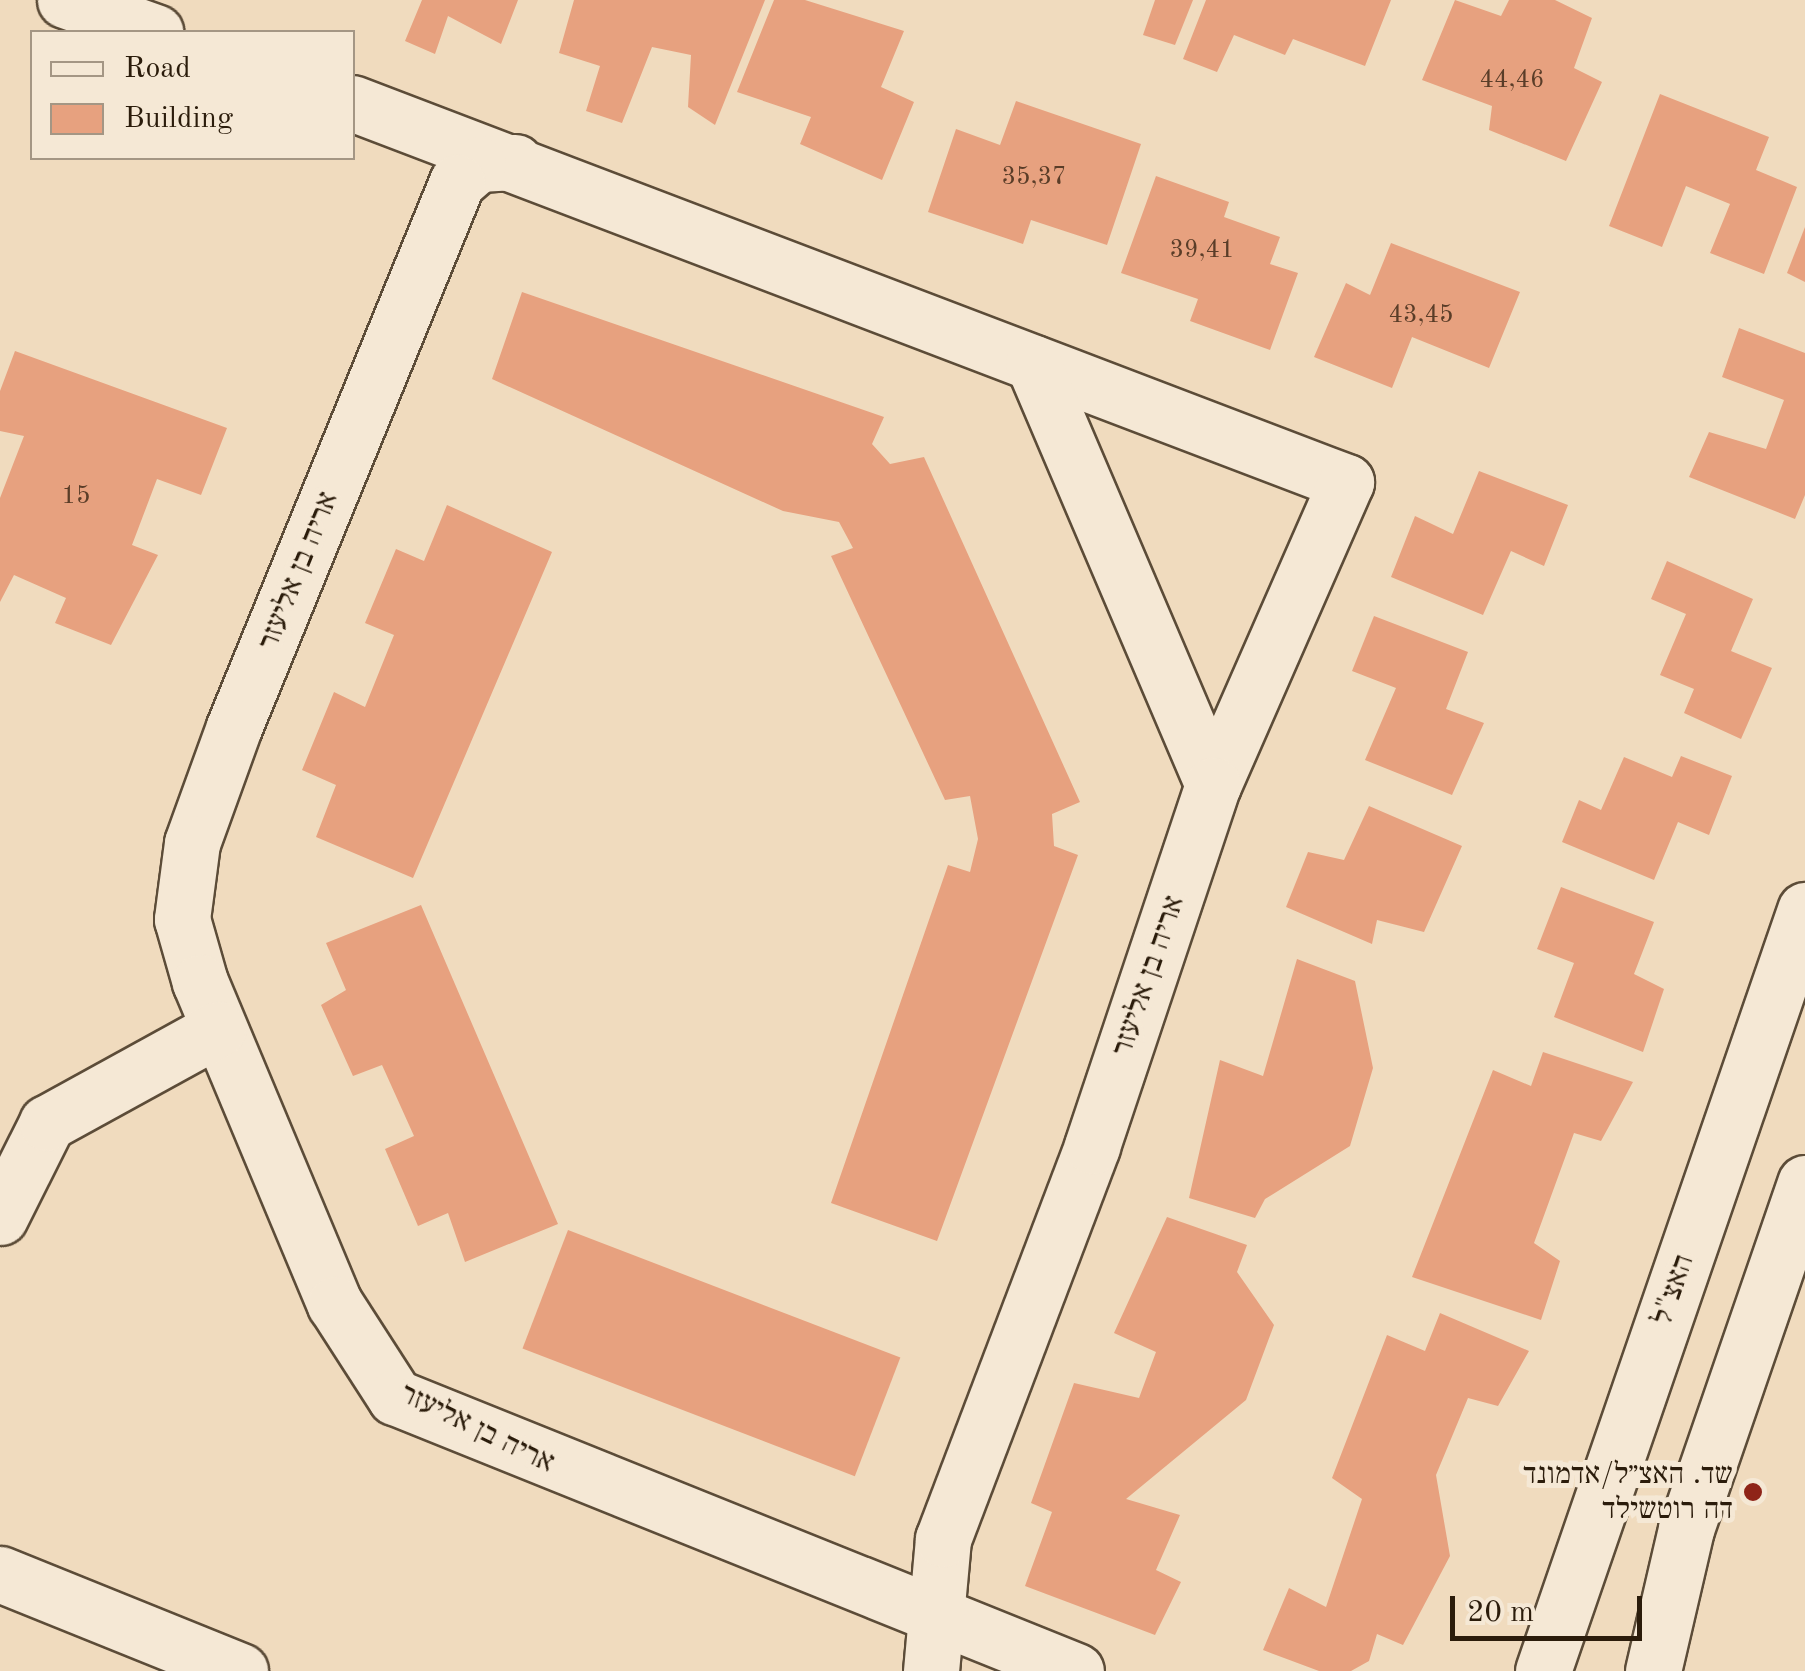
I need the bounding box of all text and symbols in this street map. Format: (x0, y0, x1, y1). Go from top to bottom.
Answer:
legend (30, 30, 355, 160)
text: Road (124, 54, 191, 84)
house number: 44,46 (1480, 66, 1544, 96)
text: Building (124, 104, 233, 134)
house number: 35,37 (1002, 163, 1066, 193)
house number: 39,41 (1170, 236, 1234, 266)
house number: 43,45 (1389, 301, 1453, 331)
house number: 15 (62, 482, 90, 512)
street label: אריה בן אליעזר (251, 487, 347, 655)
street label: אריה בן אליעזר (1105, 891, 1193, 1061)
street label: האצ"ל (1645, 1250, 1703, 1330)
street label: אריה בן אליעזר (394, 1376, 560, 1482)
place label: שד. האצ״ל/אדמונד דה רוטשילד (1523, 1457, 1733, 1528)
marker: שד. האצ״ל/אדמונד דה רוטשילד (1742, 1481, 1764, 1503)
scale bar (1455, 1576, 1648, 1638)
text: 20 m (1467, 1598, 1534, 1628)

